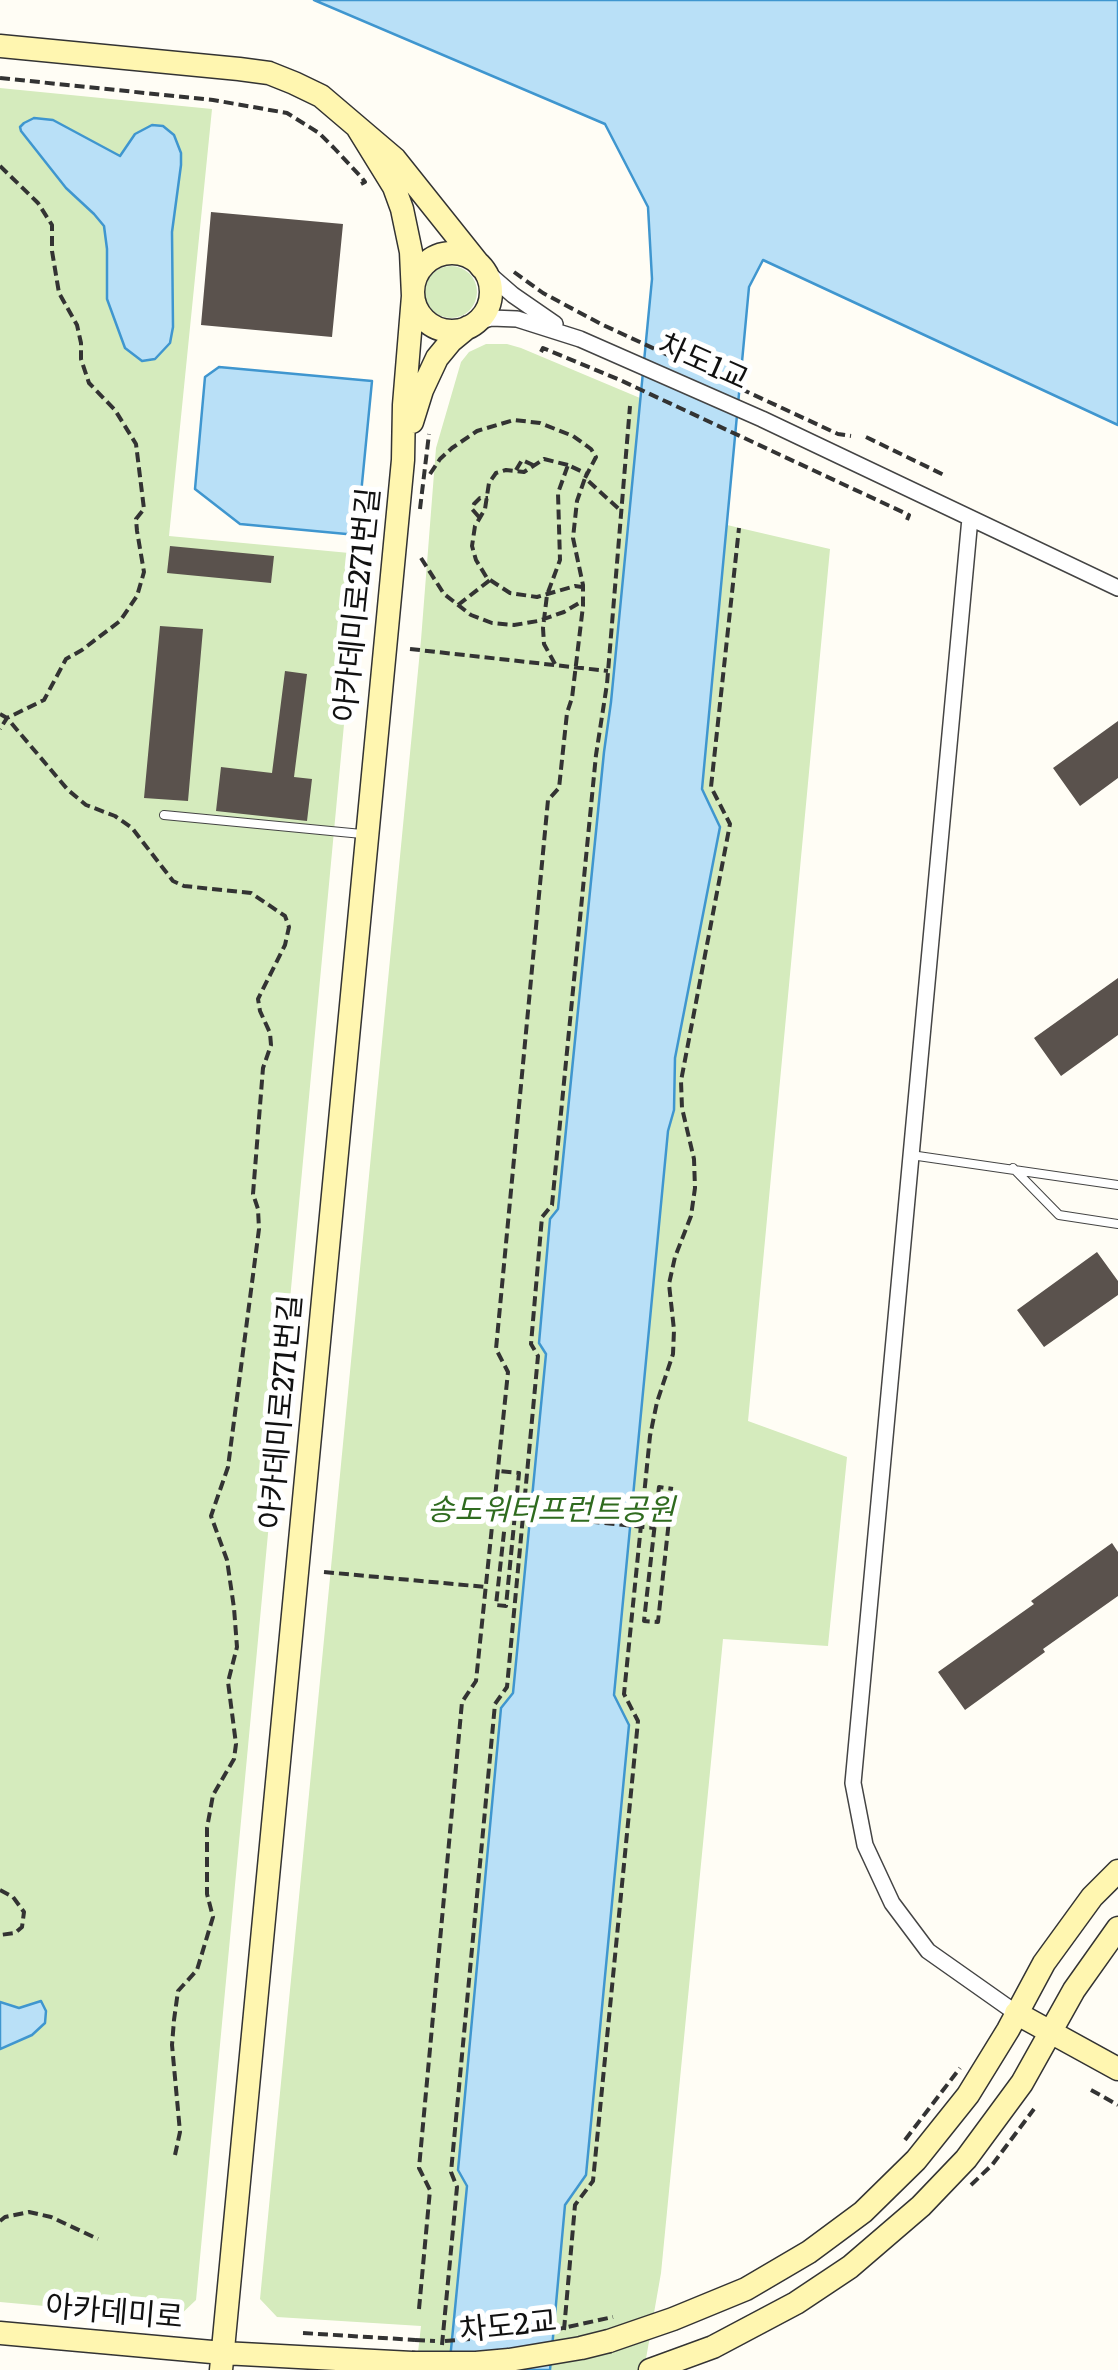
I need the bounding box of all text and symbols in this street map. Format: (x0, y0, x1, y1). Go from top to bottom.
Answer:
street label: 차도1교 (652, 327, 754, 399)
street label: 아카데미로271번길 (328, 486, 388, 724)
street label: 아카데미로271번길 (254, 1293, 310, 1531)
park label: 송도워터프런트공원 (427, 1493, 675, 1529)
street label: 아카데미로 (44, 2289, 184, 2337)
street label: 차도2교 (457, 2304, 559, 2350)

